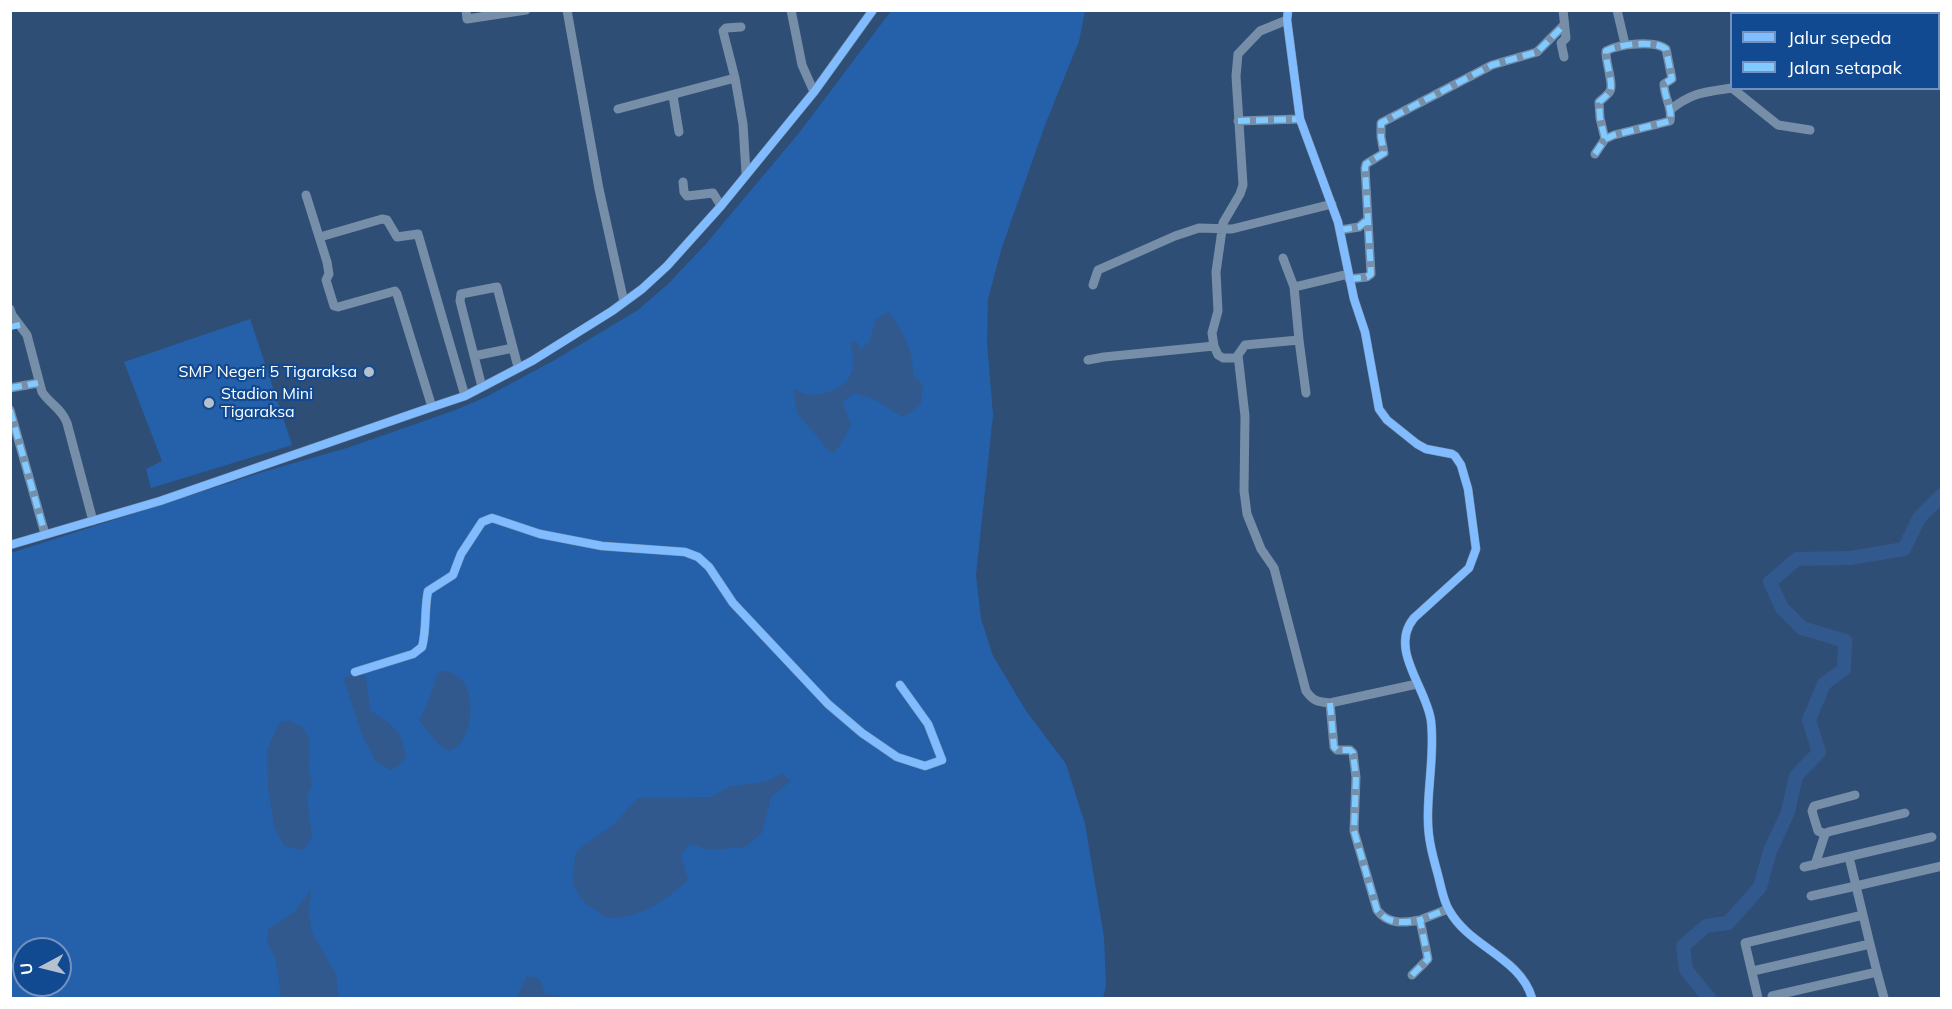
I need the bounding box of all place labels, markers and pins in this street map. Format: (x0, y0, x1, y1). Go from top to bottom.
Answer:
place label: SMP Negeri 5 Tigaraksa (178, 362, 357, 382)
marker: SMP Negeri 5 Tigaraksa (362, 365, 376, 379)
place label: Stadion Mini Tigaraksa (221, 384, 313, 422)
marker: Stadion Mini Tigaraksa (202, 396, 216, 410)

